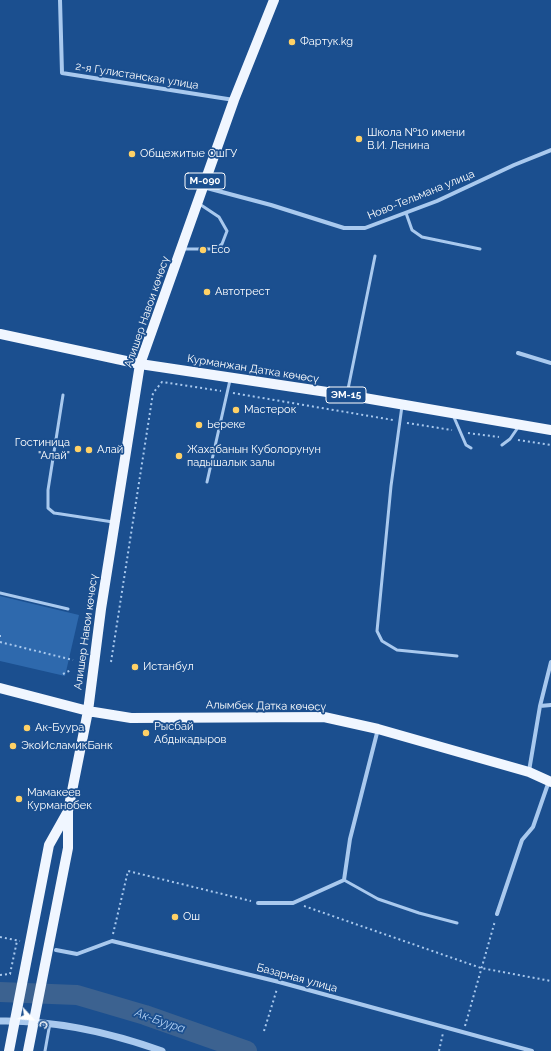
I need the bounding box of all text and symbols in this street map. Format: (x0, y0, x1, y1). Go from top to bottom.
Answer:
place label: Фартук.kg (300, 35, 353, 49)
marker: Фартук.kg (287, 37, 297, 47)
street label: 2-я Гулистанская улица (75, 60, 199, 92)
place label: Школа №10 имени В.И. Ленина (367, 126, 465, 152)
marker: Школа №10 имени В.И. Ленина (354, 134, 364, 144)
place label: Общежитые ОшГУ (140, 147, 237, 161)
marker: Общежитые ОшГУ (127, 149, 137, 159)
street label: Ново-Тельмана улица (365, 167, 477, 223)
road number: М-090 (185, 173, 225, 189)
place label: Есо (211, 243, 230, 257)
marker: Есо (198, 245, 208, 255)
street label: Алишер Навои көчөсү (122, 255, 172, 369)
place label: Автотрест (215, 285, 270, 299)
marker: Автотрест (202, 287, 212, 297)
street label: Курманжан Датка көчөсү (186, 352, 320, 386)
road number: ЭМ-15 (326, 387, 366, 403)
place label: Мастерок (244, 403, 296, 417)
marker: Мастерок (231, 405, 241, 415)
place label: Ьереке (207, 418, 245, 432)
marker: Ьереке (194, 420, 204, 430)
place label: Гостиница "Алай" (15, 436, 70, 462)
place label: Алай (97, 443, 123, 457)
place label: Жахабанын Куболорунун падышалык залы (187, 443, 321, 469)
marker: Гостиница "Алай" (73, 444, 83, 454)
marker: Алай (84, 445, 94, 455)
marker: Жахабанын Куболорунун падышалык залы (174, 451, 184, 461)
street label: Алишер Навои көчөсү (71, 573, 101, 691)
place label: Истанбул (143, 660, 194, 674)
marker: Истанбул (130, 662, 140, 672)
street label: Алымбек Датка көчөсү (206, 698, 326, 714)
place label: Рысбай Абдыкадыров (154, 720, 226, 746)
place label: Ак-Буура (35, 721, 84, 735)
marker: Ак-Буура (22, 723, 32, 733)
marker: Рысбай Абдыкадыров (141, 728, 151, 738)
place label: ЭкоИсламикБанк (21, 739, 113, 753)
marker: ЭкоИсламикБанк (8, 741, 18, 751)
place label: Мамакеев Курманобек (27, 786, 92, 812)
marker: Мамакеев Курманобек (14, 794, 24, 804)
place label: Ош (183, 910, 200, 924)
marker: Ош (170, 912, 180, 922)
street label: Базарная улица (255, 961, 339, 995)
north arrow (12, 999, 52, 1039)
water label: Ак-Буура (133, 1006, 187, 1036)
text: С (36, 1018, 51, 1031)

